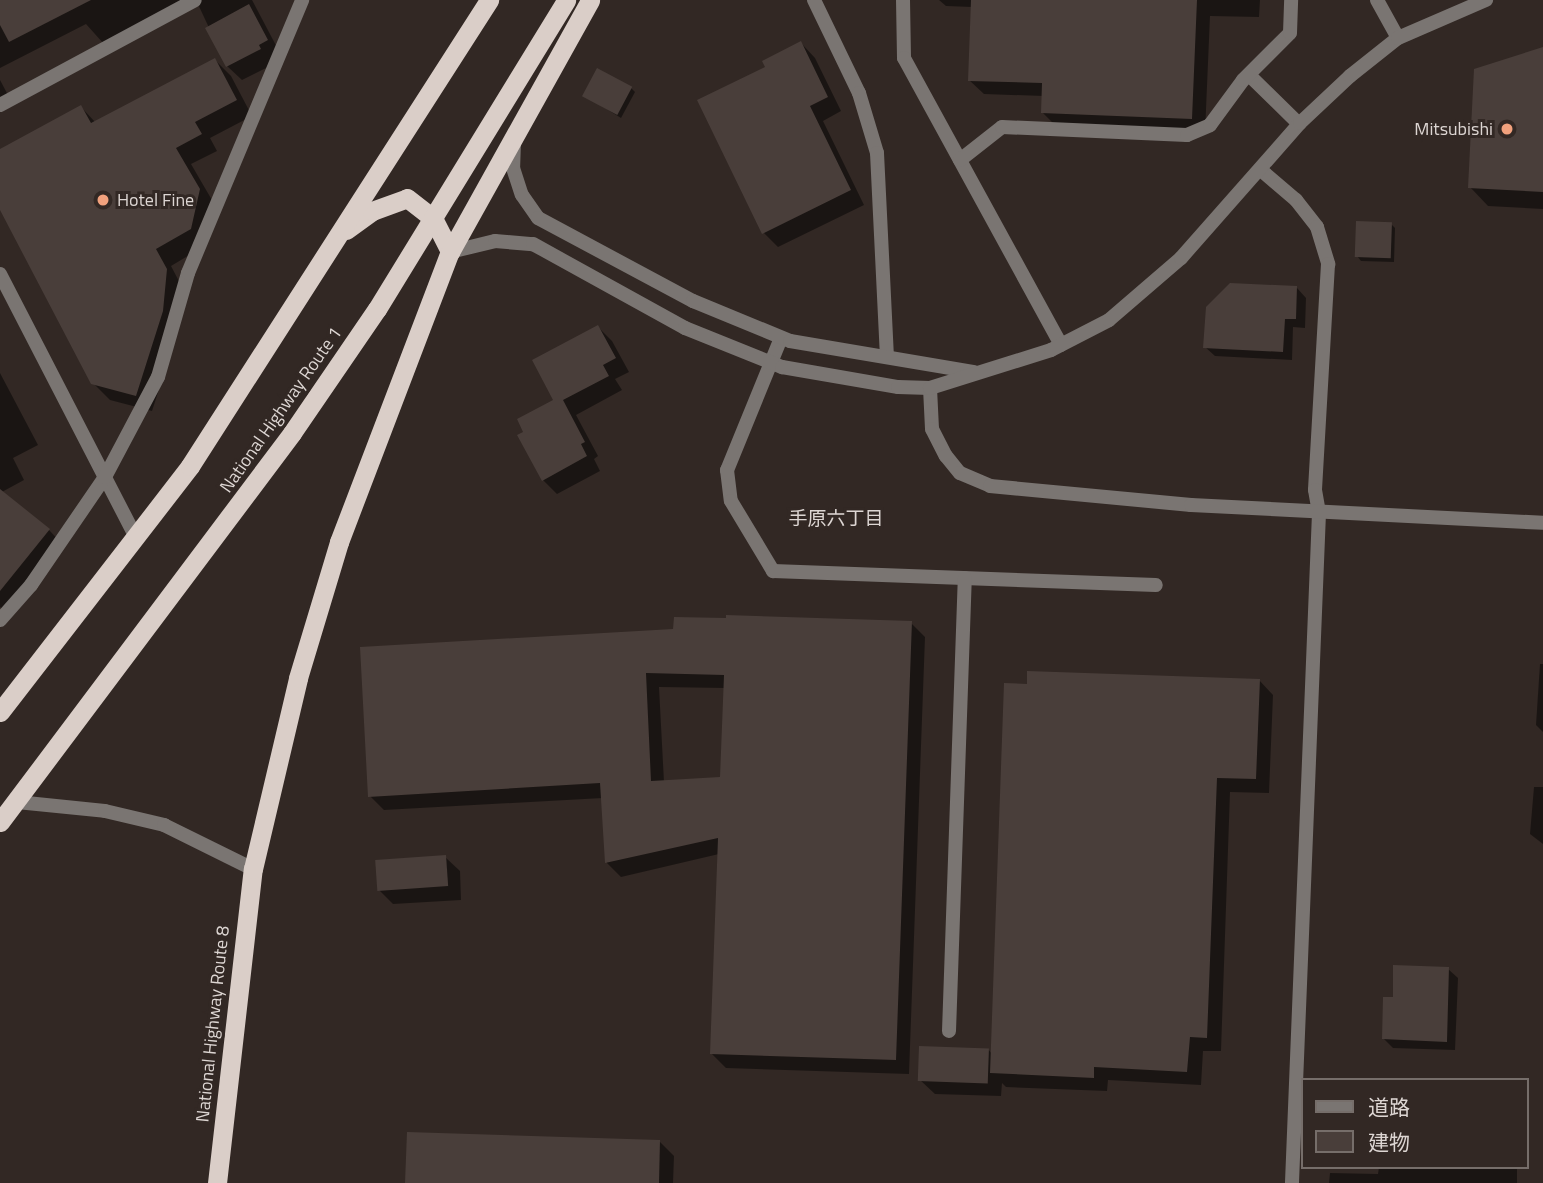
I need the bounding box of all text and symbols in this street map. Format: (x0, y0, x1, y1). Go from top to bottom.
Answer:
place label: Mitsubishi (1414, 118, 1493, 140)
marker: Mitsubishi (1499, 121, 1515, 137)
place label: Hotel Fine (117, 189, 194, 211)
marker: Hotel Fine (95, 192, 111, 208)
street label: National Highway Route 1 (216, 323, 346, 497)
district label: 手原六丁目 (789, 507, 883, 529)
street label: National Highway Route 8 (192, 925, 234, 1123)
legend (1302, 1078, 1529, 1169)
text: 道路 (1368, 1091, 1410, 1123)
text: 建物 (1368, 1126, 1410, 1158)

